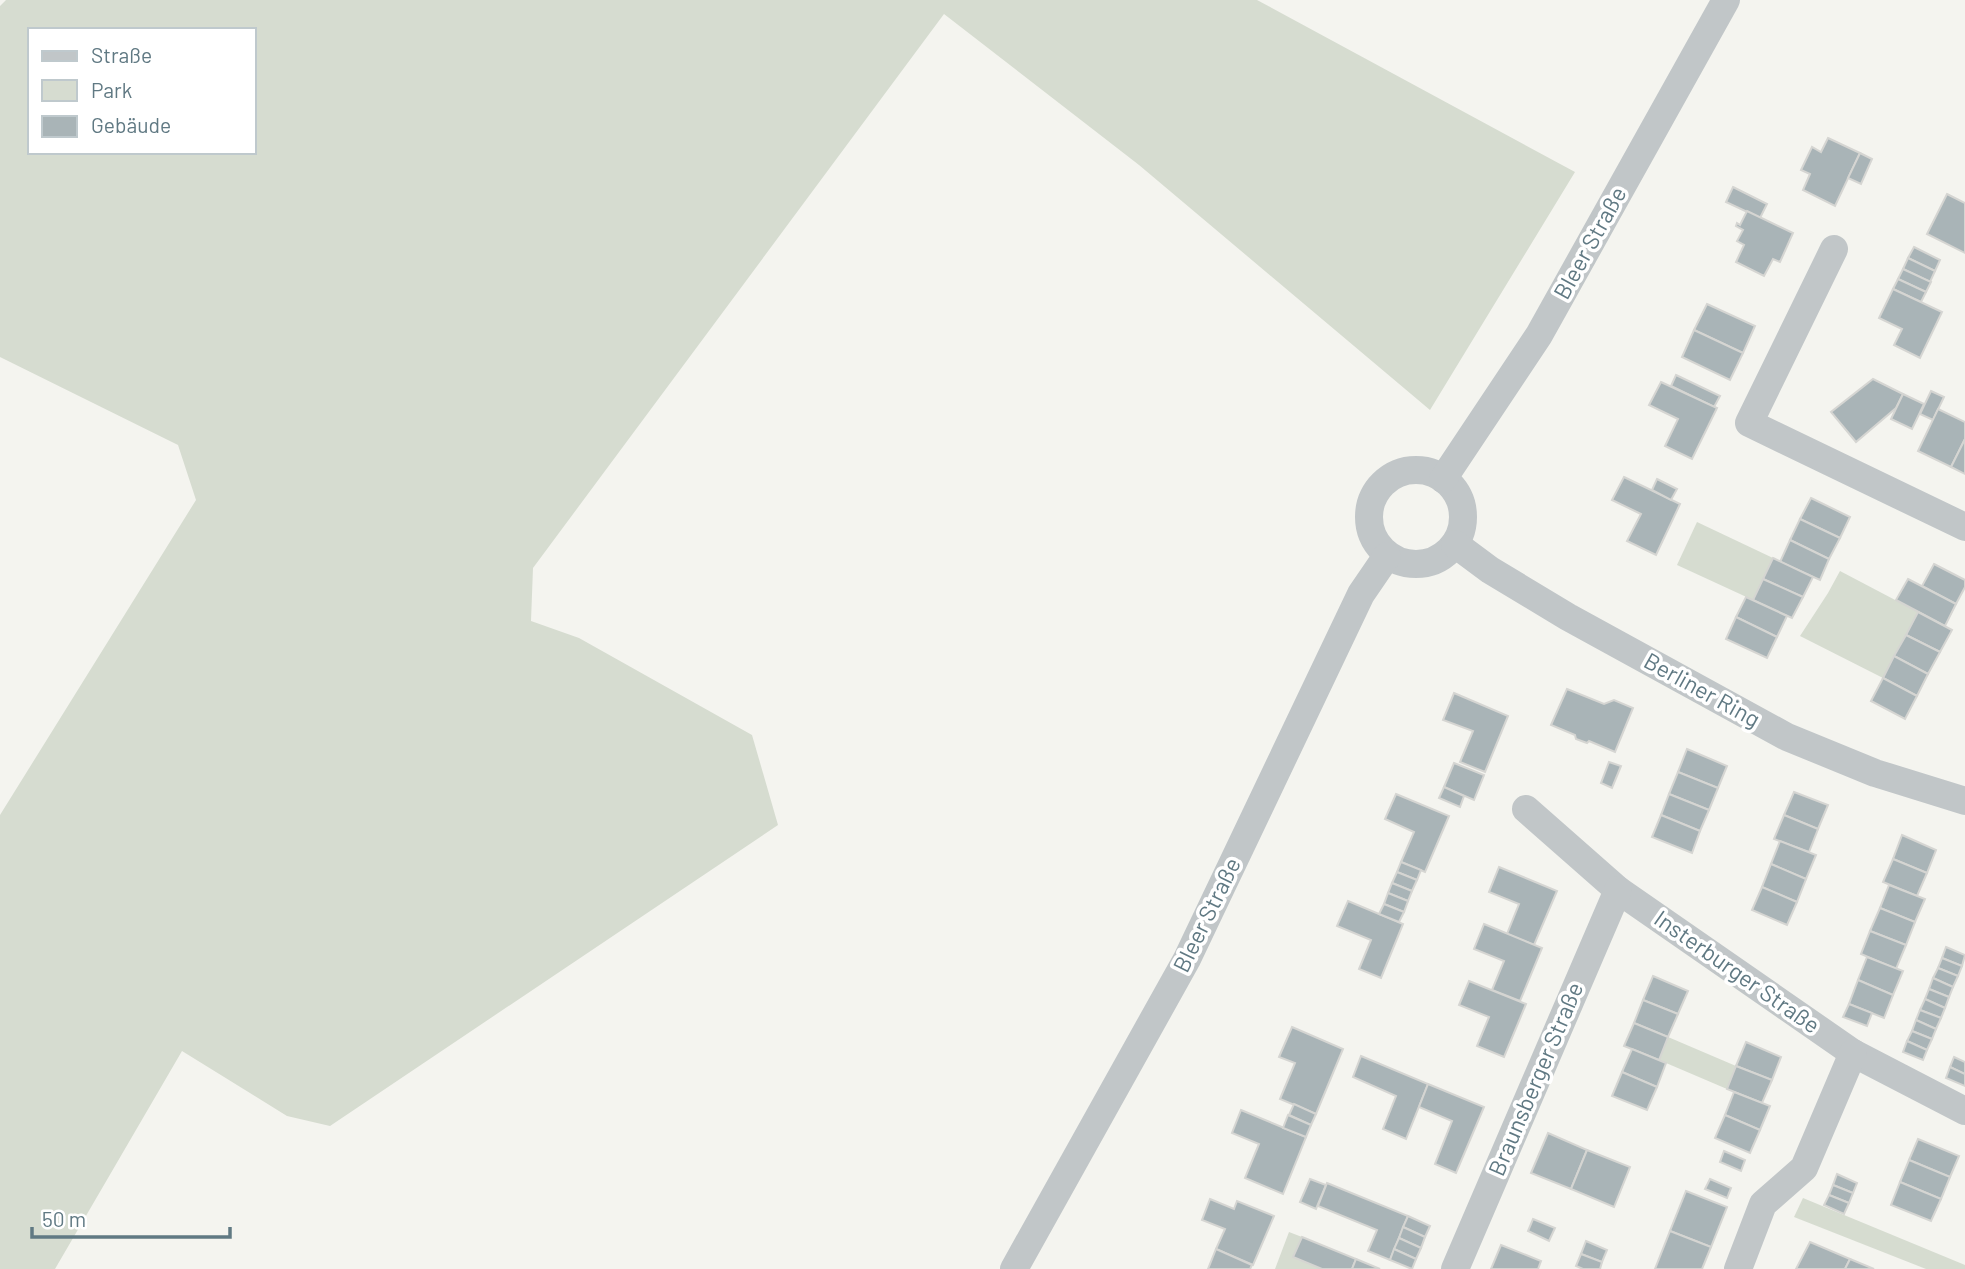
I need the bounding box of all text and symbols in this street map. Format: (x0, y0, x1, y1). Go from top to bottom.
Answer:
legend (28, 28, 256, 154)
text: Straße (91, 42, 152, 67)
text: Park (91, 77, 132, 102)
text: Gebäude (91, 112, 171, 137)
street label: Bleer Straße (1547, 181, 1631, 304)
street label: Berliner Ring (1640, 646, 1765, 732)
street label: Bleer Straße (1166, 853, 1246, 976)
street label: Insterburger Straße (1649, 904, 1826, 1039)
street label: Braunsberger Straße (1482, 978, 1589, 1180)
scale bar (32, 1196, 229, 1240)
text: 50 m (42, 1206, 86, 1231)

